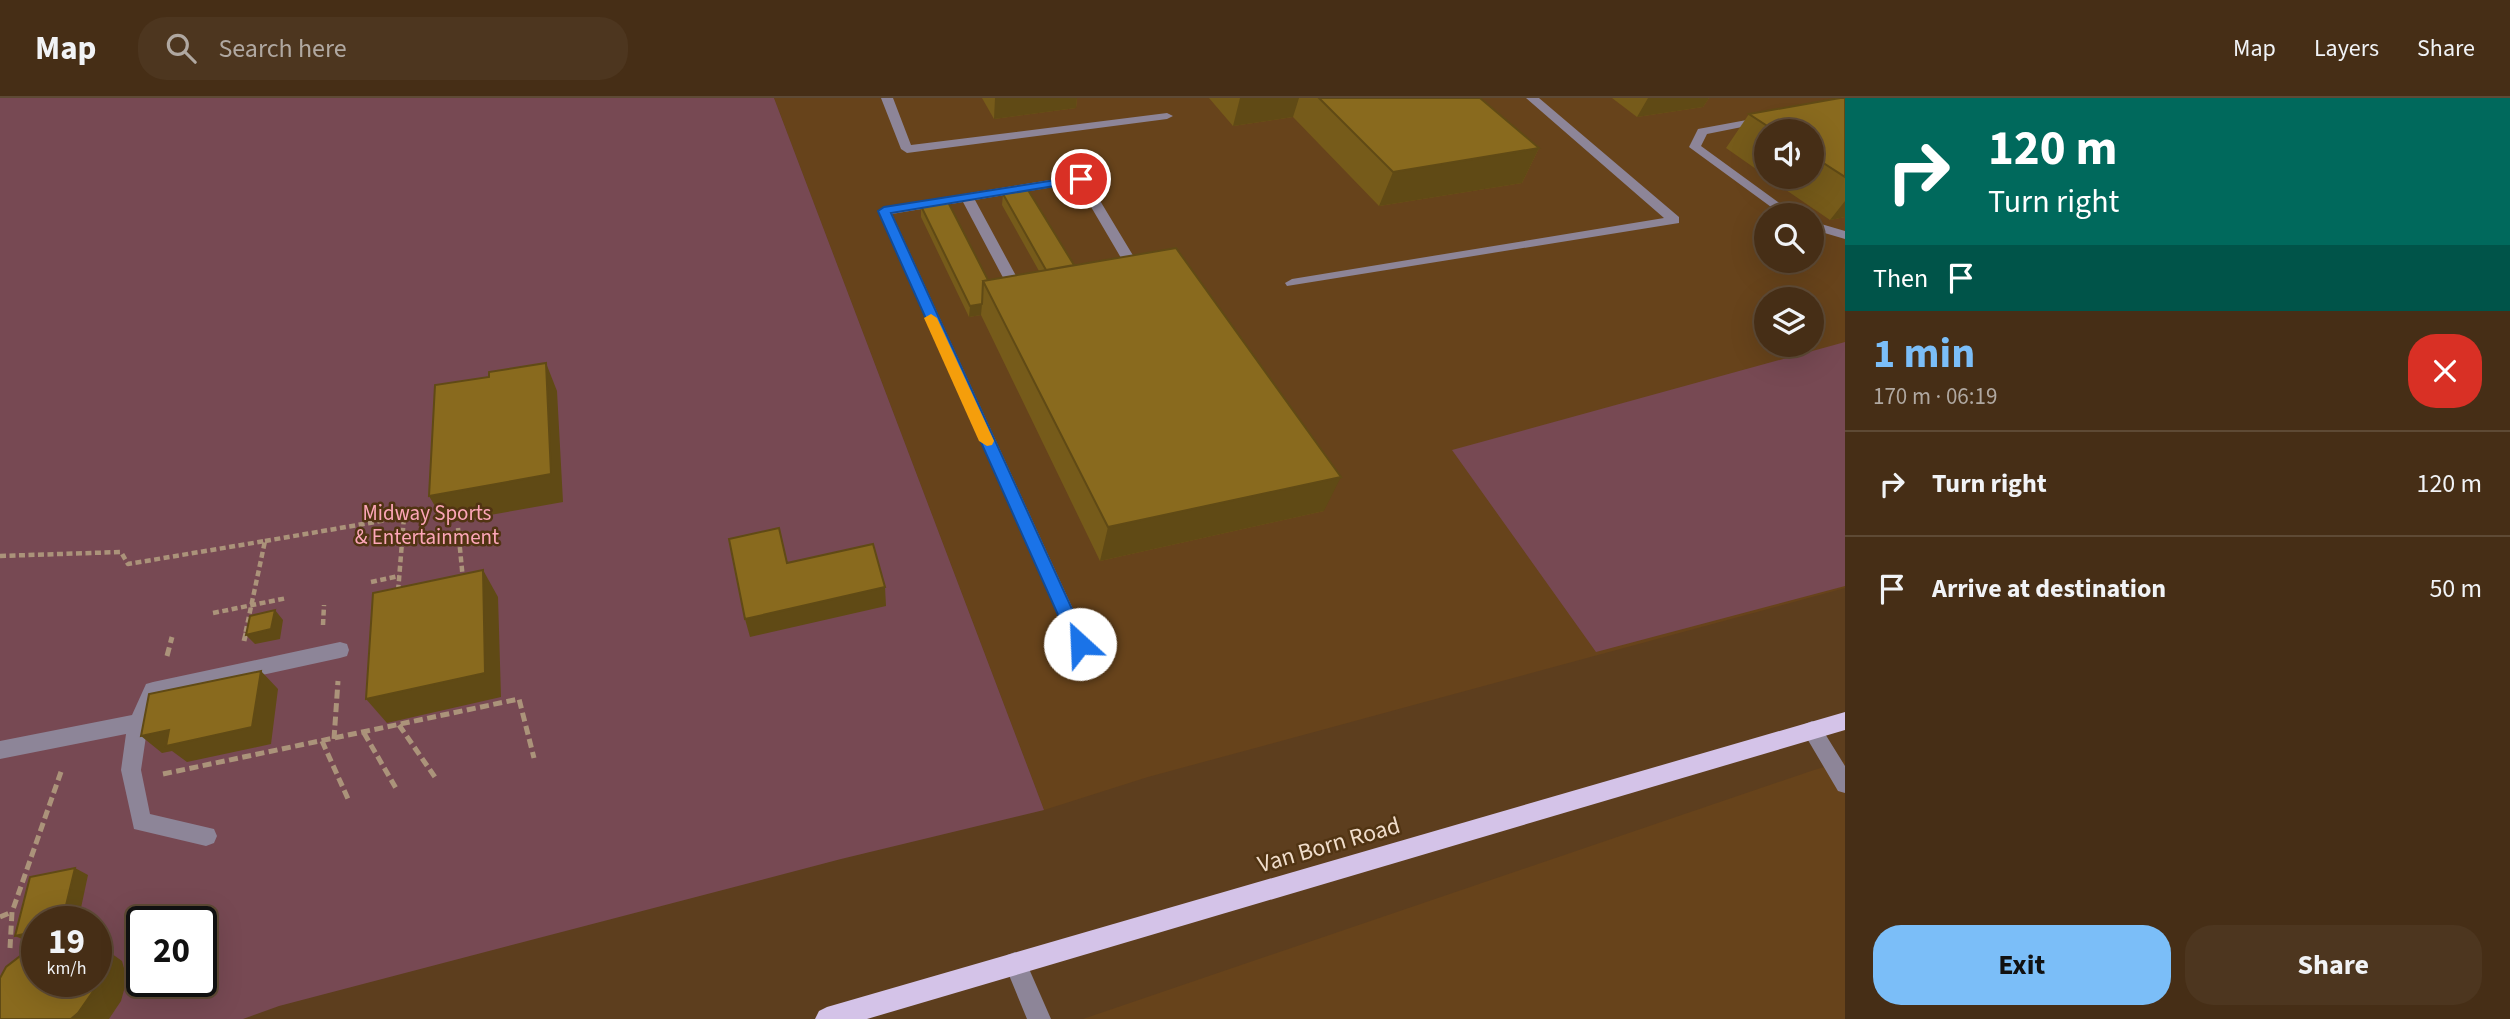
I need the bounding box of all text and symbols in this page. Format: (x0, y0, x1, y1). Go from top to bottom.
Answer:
search box (138, 17, 628, 80)
text: Map (35, 25, 96, 72)
icon: search (162, 29, 200, 67)
text: Search here (218, 30, 347, 67)
text: Map (2233, 31, 2276, 66)
text: Layers (2314, 31, 2379, 66)
text: Share (2417, 31, 2475, 66)
text: 120 m (1988, 114, 2117, 184)
map controls (1754, 119, 1824, 357)
button: sound (1754, 119, 1824, 189)
icon: right (1873, 126, 1964, 217)
pin (1051, 149, 1111, 209)
icon: arrive (1062, 160, 1100, 198)
text: Turn right (1988, 179, 2119, 225)
button: search (1754, 203, 1824, 273)
icon: arrive (1942, 259, 1980, 297)
text: Then (1873, 260, 1928, 297)
button: layers (1754, 287, 1824, 357)
text: 1 min (1873, 324, 1975, 384)
button: close (2408, 334, 2482, 408)
text: 170 m · 06:19 (1873, 380, 1997, 413)
icon: right (1873, 465, 1911, 503)
text: Turn right (1932, 465, 2047, 502)
text: 120 m (2416, 465, 2482, 502)
park label: Midway Sports & Entertainment (355, 498, 499, 552)
icon: arrive (1873, 570, 1911, 608)
text: Arrive at destination (1932, 570, 2166, 607)
text: 50 m (2429, 570, 2482, 607)
position arrow (1043, 607, 1117, 681)
street label: Van Born Road (1254, 808, 1404, 882)
speed limit sign: 20 (126, 906, 217, 997)
text: 19 (48, 917, 85, 967)
button: Exit (1873, 925, 2171, 1005)
button: Share (2185, 925, 2482, 1005)
text: km/h (47, 956, 86, 981)

